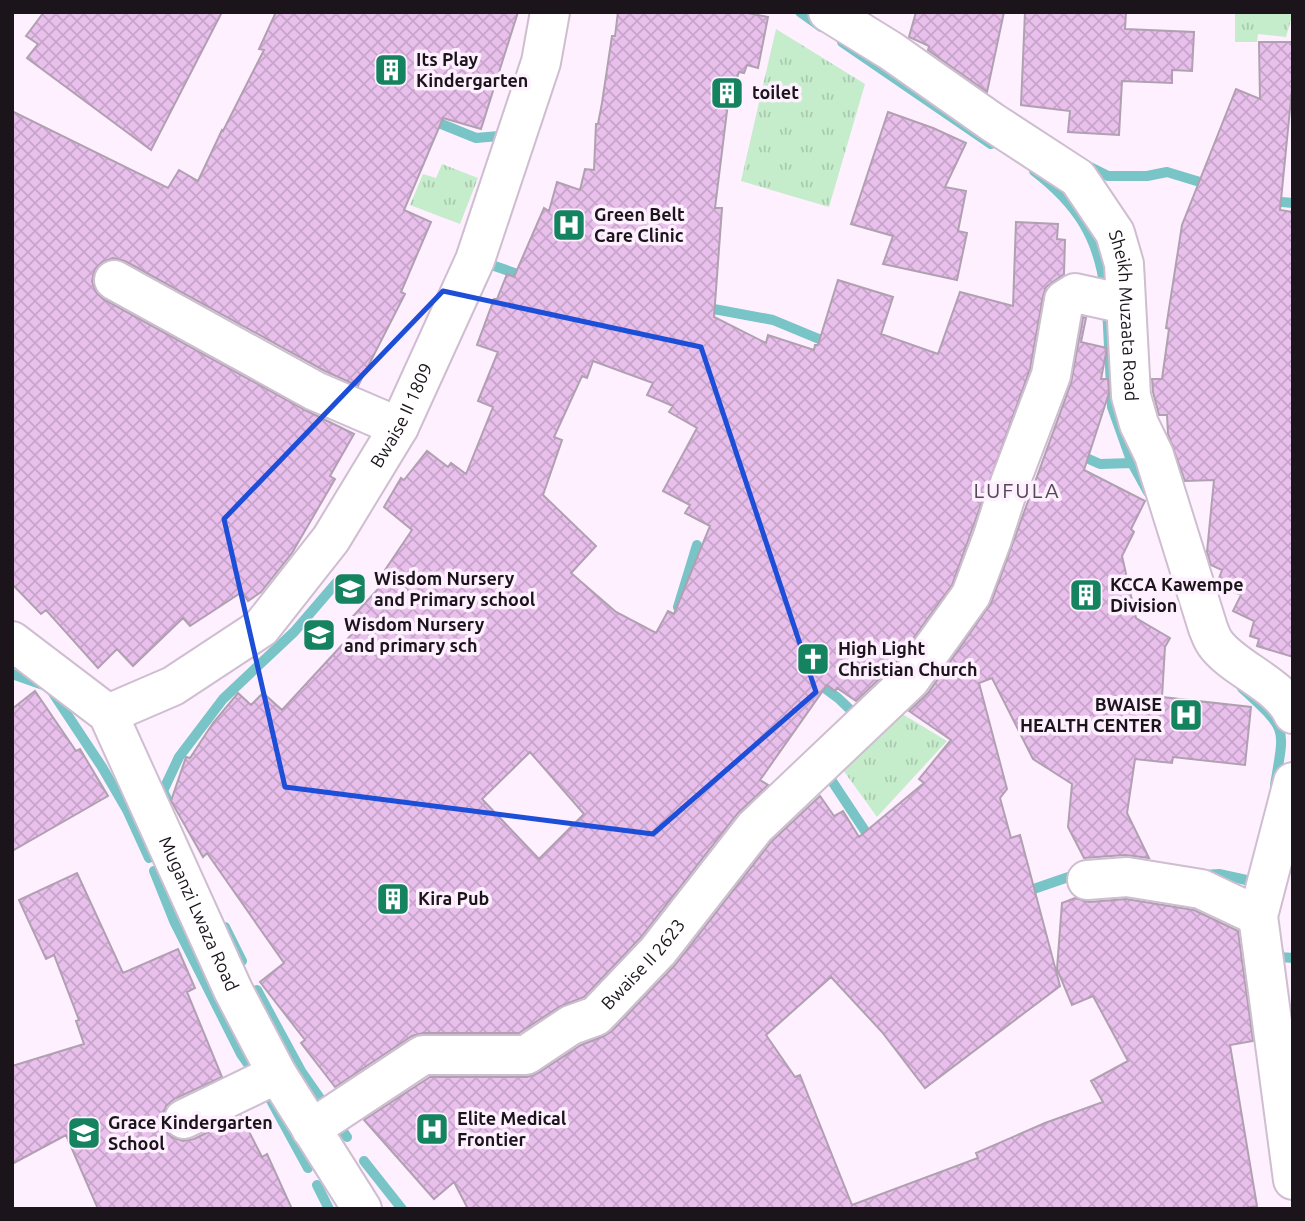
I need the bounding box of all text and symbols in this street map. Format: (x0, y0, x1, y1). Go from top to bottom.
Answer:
place label: Its Play Kindergarten (416, 49, 528, 90)
building icon: Its Play Kindergarten (372, 51, 410, 89)
building icon: toilet (708, 74, 746, 112)
place label: toilet (752, 82, 799, 102)
place label: Green Belt Care Clinic (594, 204, 685, 245)
hospital icon: Green Belt Care Clinic (550, 206, 588, 244)
street label: Sheikh Muzaata Road (1106, 227, 1142, 402)
street label: Bwaise II 1809 (366, 360, 436, 471)
district label: LUFULA (973, 478, 1061, 502)
place label: Wisdom Nursery and Primary school (374, 568, 536, 609)
school or university icon: Wisdom Nursery and Primary school (331, 570, 369, 608)
place label: KCCA Kawempe Division (1110, 574, 1244, 615)
building icon: KCCA Kawempe Division (1067, 576, 1105, 614)
place label: Wisdom Nursery and primary sch (344, 614, 485, 655)
school or university icon: Wisdom Nursery and primary sch (300, 616, 338, 654)
place label: High Light Christian Church (838, 638, 977, 679)
church icon: High Light Christian Church (794, 640, 832, 678)
place label: BWAISE HEALTH CENTER (1020, 694, 1162, 735)
hospital icon: BWAISE HEALTH CENTER (1167, 696, 1205, 734)
street label: Muganzi Lwaza Road (156, 833, 243, 994)
building icon: Kira Pub (374, 880, 412, 918)
place label: Kira Pub (418, 888, 489, 908)
street label: Bwaise II 2623 (597, 915, 688, 1013)
place label: Elite Medical Frontier (457, 1108, 567, 1149)
hospital icon: Elite Medical Frontier (413, 1110, 451, 1148)
place label: Grace Kindergarten School (108, 1112, 273, 1153)
school or university icon: Grace Kindergarten School (65, 1114, 103, 1152)

